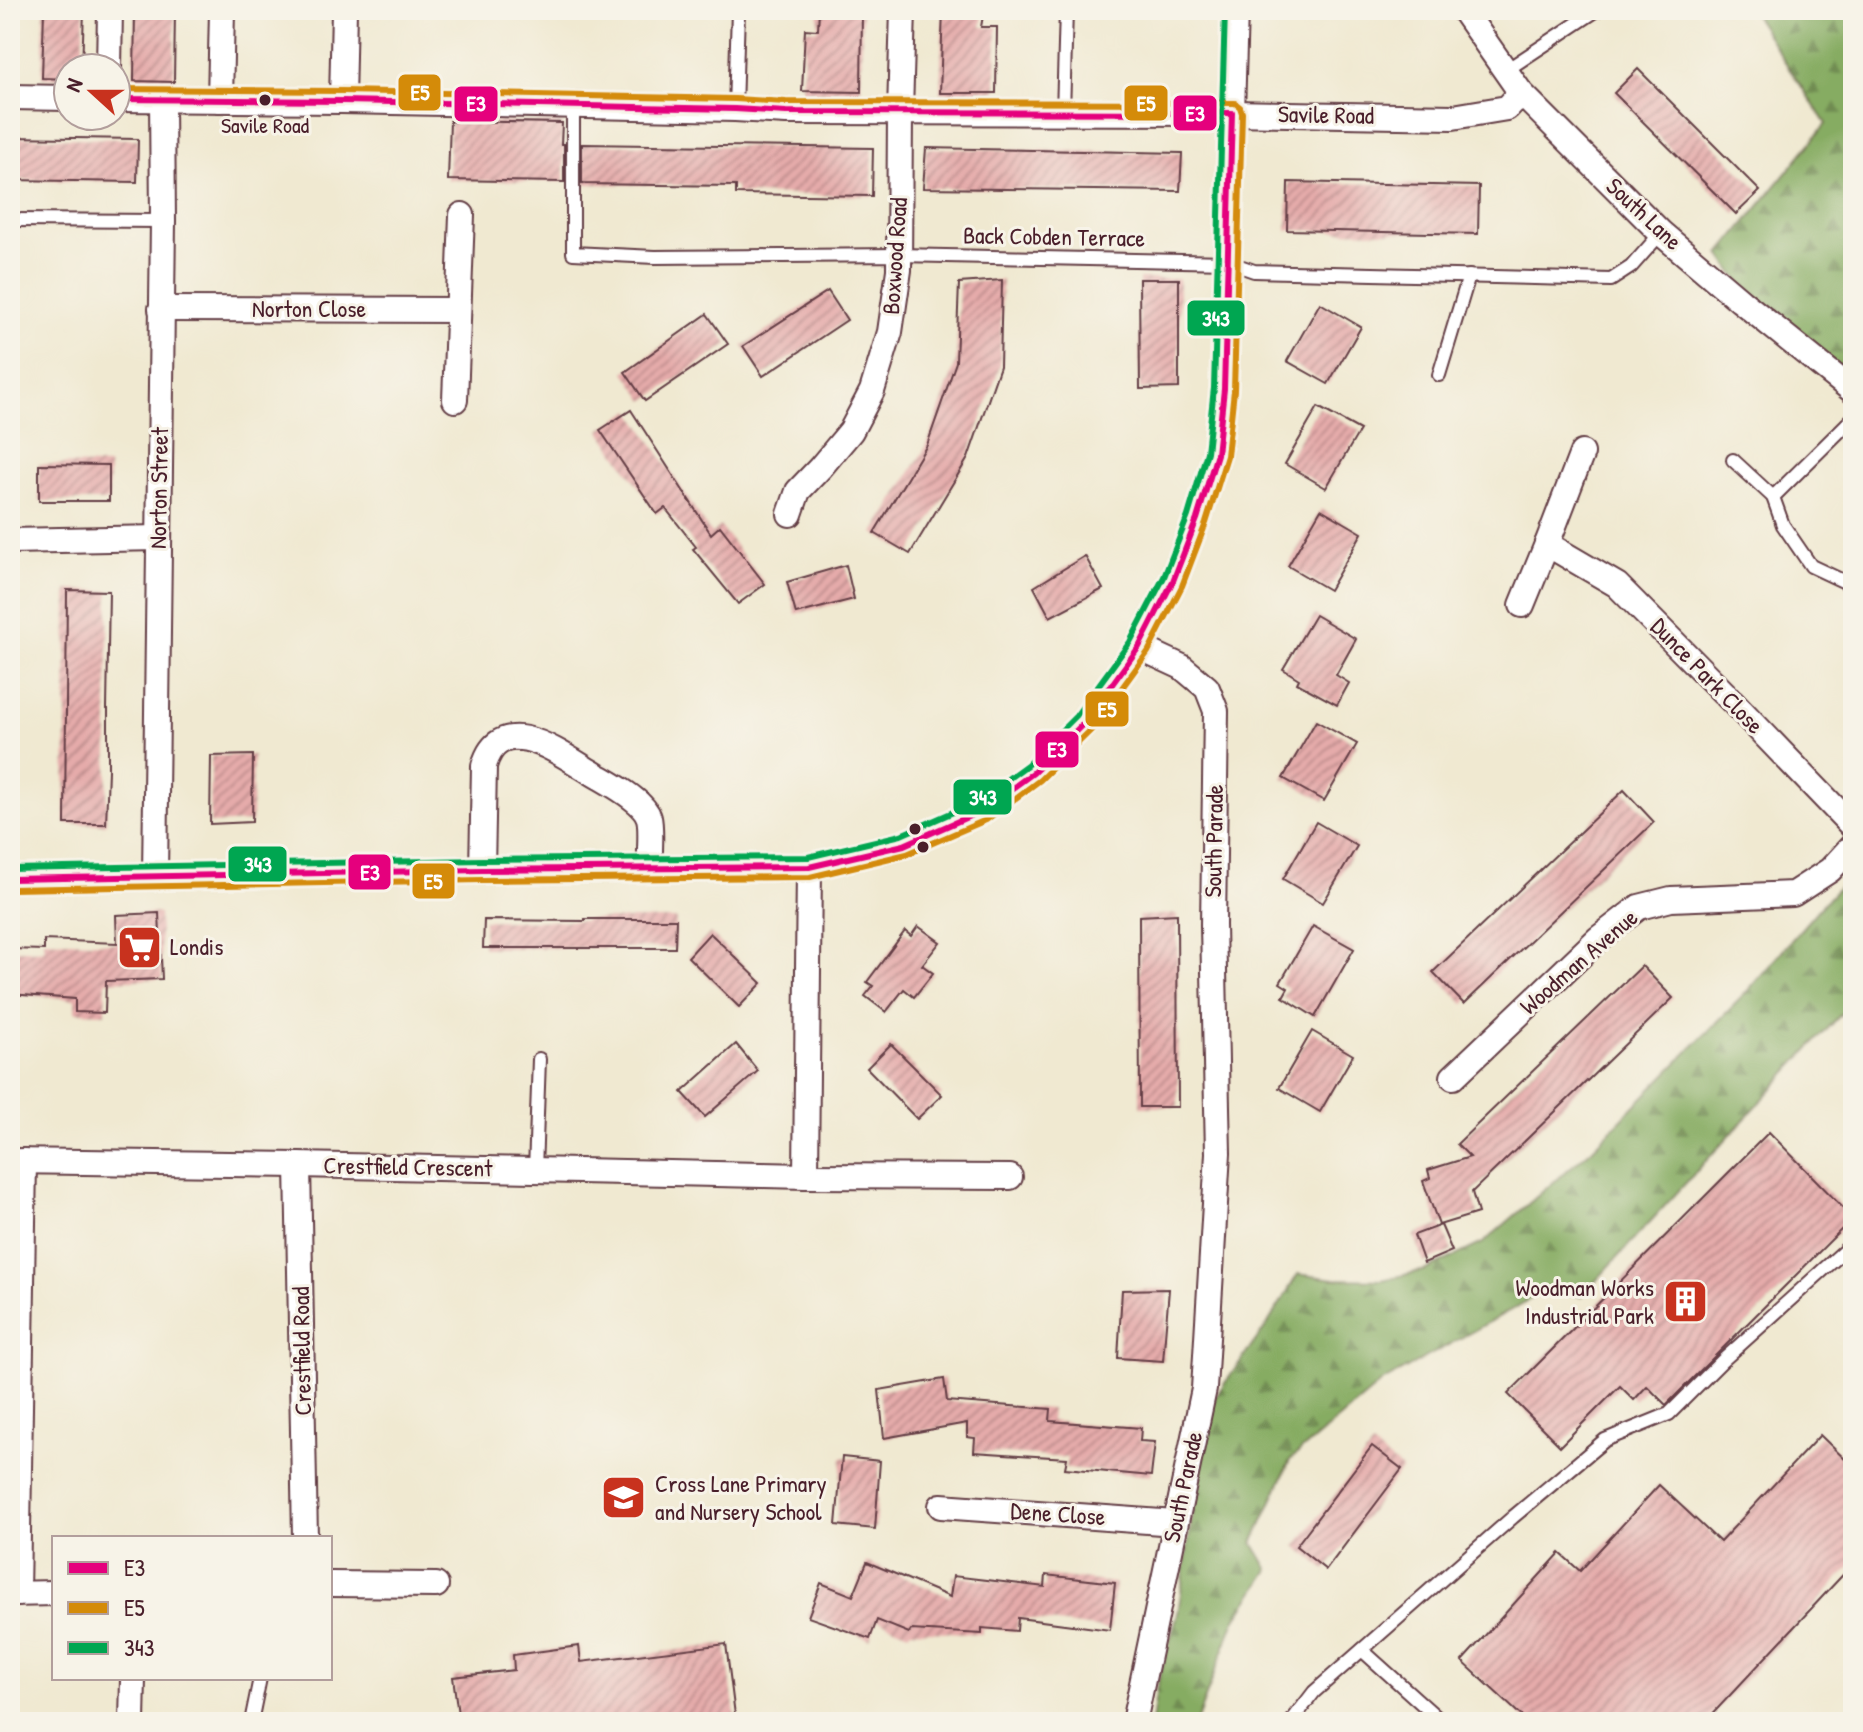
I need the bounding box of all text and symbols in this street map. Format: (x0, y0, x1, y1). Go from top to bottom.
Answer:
north arrow (52, 52, 132, 132)
line badge: E5 (397, 73, 442, 112)
text: N (57, 74, 90, 96)
text: E5 (410, 77, 430, 107)
line badge: E5 (1123, 84, 1169, 122)
line badge: E3 (453, 85, 499, 123)
text: E3 (466, 88, 486, 118)
text: E5 (1136, 88, 1156, 118)
marker: Savile Road (257, 92, 273, 108)
line badge: E3 (1172, 94, 1218, 132)
street label: Savile Road (1278, 97, 1374, 131)
text: E3 (1185, 98, 1205, 128)
place label: Savile Road (221, 110, 310, 140)
street label: South Lane (1600, 170, 1690, 257)
street label: Boxwood Road (874, 196, 914, 316)
street label: Back Cobden Terrace (963, 218, 1146, 254)
street label: Norton Close (252, 292, 366, 324)
line badge: 343 (1186, 299, 1246, 337)
text: 343 (1202, 303, 1230, 333)
street label: Norton Street (141, 426, 175, 549)
street label: Dunce Park Close (1644, 610, 1772, 741)
line badge: E5 (1084, 690, 1130, 728)
text: E5 (1097, 694, 1117, 724)
line badge: E3 (1034, 730, 1080, 769)
text: E3 (1047, 734, 1067, 764)
line badge: 343 (952, 778, 1013, 816)
text: 343 (969, 782, 997, 812)
street label: South Parade (1196, 784, 1230, 898)
unlabelled marker (907, 821, 923, 837)
unlabelled marker (915, 839, 931, 855)
line badge: 343 (227, 845, 288, 883)
text: 343 (244, 849, 272, 879)
line badge: E3 (347, 853, 392, 891)
text: E3 (360, 857, 380, 887)
line badge: E5 (411, 862, 456, 900)
text: E5 (423, 866, 443, 896)
street label: Woodman Avenue (1513, 901, 1644, 1021)
supermarket icon: Londis (115, 923, 163, 971)
place label: Londis (170, 930, 223, 962)
street label: Crestfield Crescent (323, 1149, 494, 1183)
place label: Woodman Works Industrial Park (1516, 1271, 1654, 1331)
building icon: Woodman Works Industrial Park (1661, 1278, 1709, 1326)
street label: Crestfield Road (284, 1286, 318, 1416)
street label: South Parade (1155, 1428, 1209, 1545)
place label: Cross Lane Primary and Nursery School (655, 1467, 827, 1527)
school or university icon: Cross Lane Primary and Nursery School (600, 1474, 648, 1522)
street label: Dene Close (1010, 1494, 1107, 1532)
legend (52, 1536, 332, 1680)
text: E3 (124, 1551, 145, 1583)
text: E5 (124, 1591, 145, 1623)
text: 343 (124, 1631, 155, 1663)

